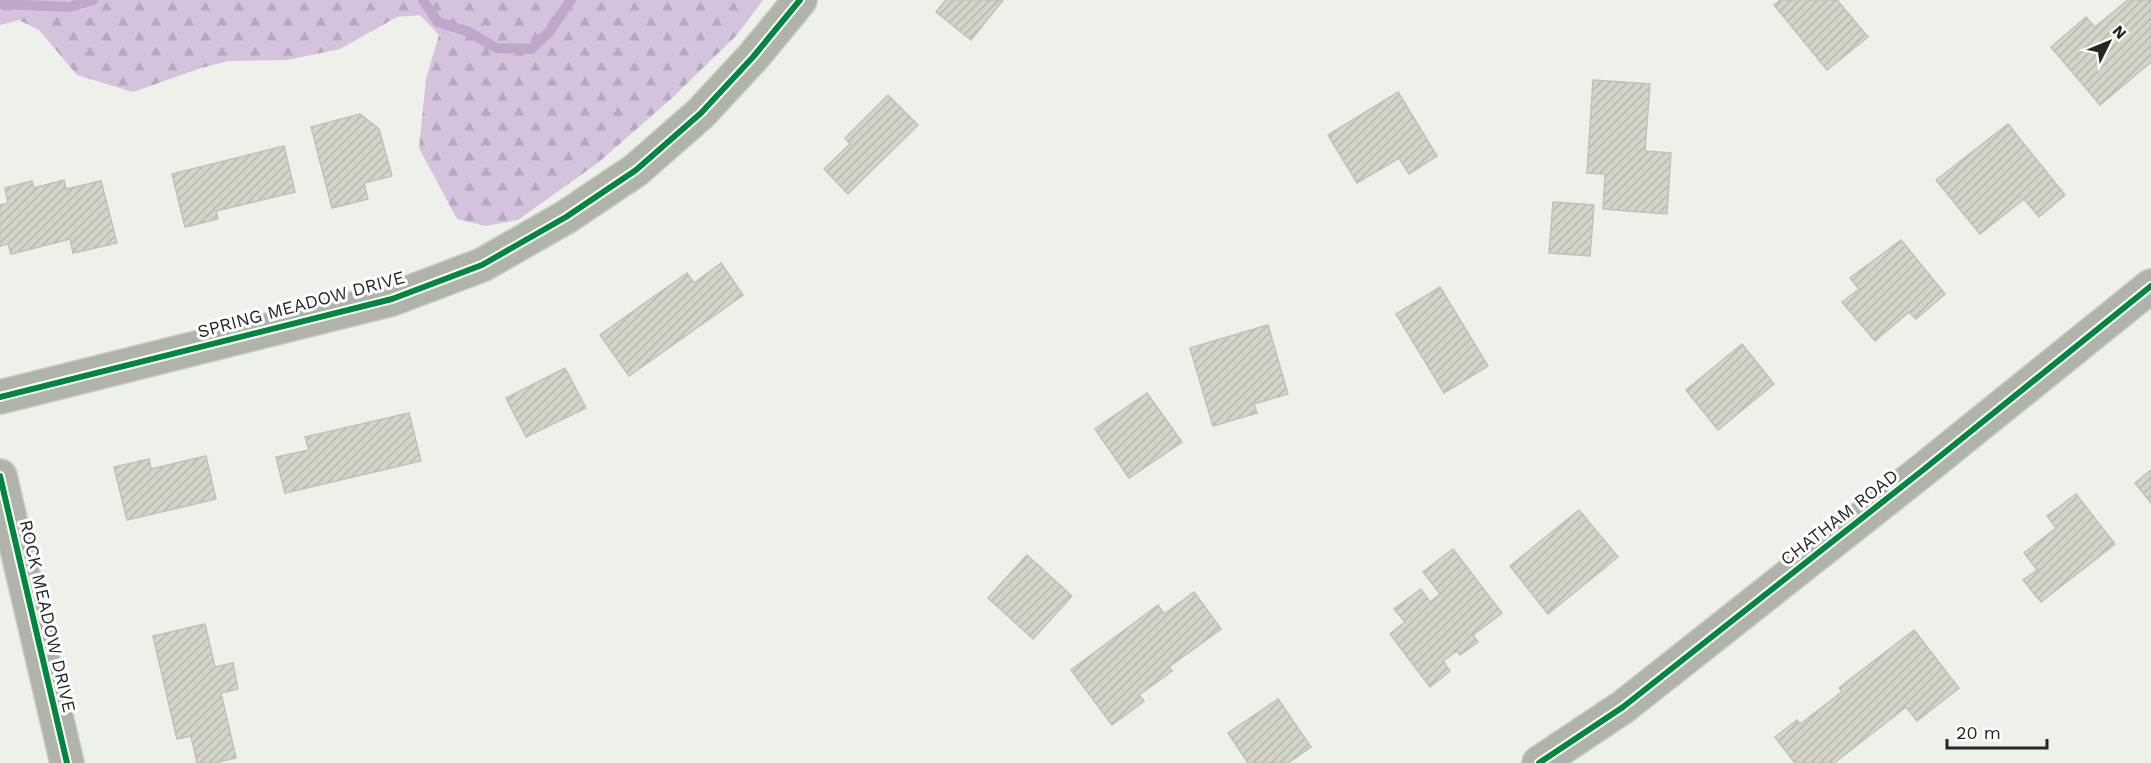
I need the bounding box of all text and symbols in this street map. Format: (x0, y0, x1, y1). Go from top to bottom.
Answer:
north arrow (2079, 12, 2139, 72)
text: N (2109, 21, 2131, 43)
street label: SPRING MEADOW DRIVE (195, 266, 407, 342)
street label: CHATHAM ROAD (1776, 465, 1902, 569)
street label: ROCK MEADOW DRIVE (16, 518, 80, 714)
scale bar (1947, 712, 2048, 750)
text: 20 m (1956, 722, 2001, 743)

